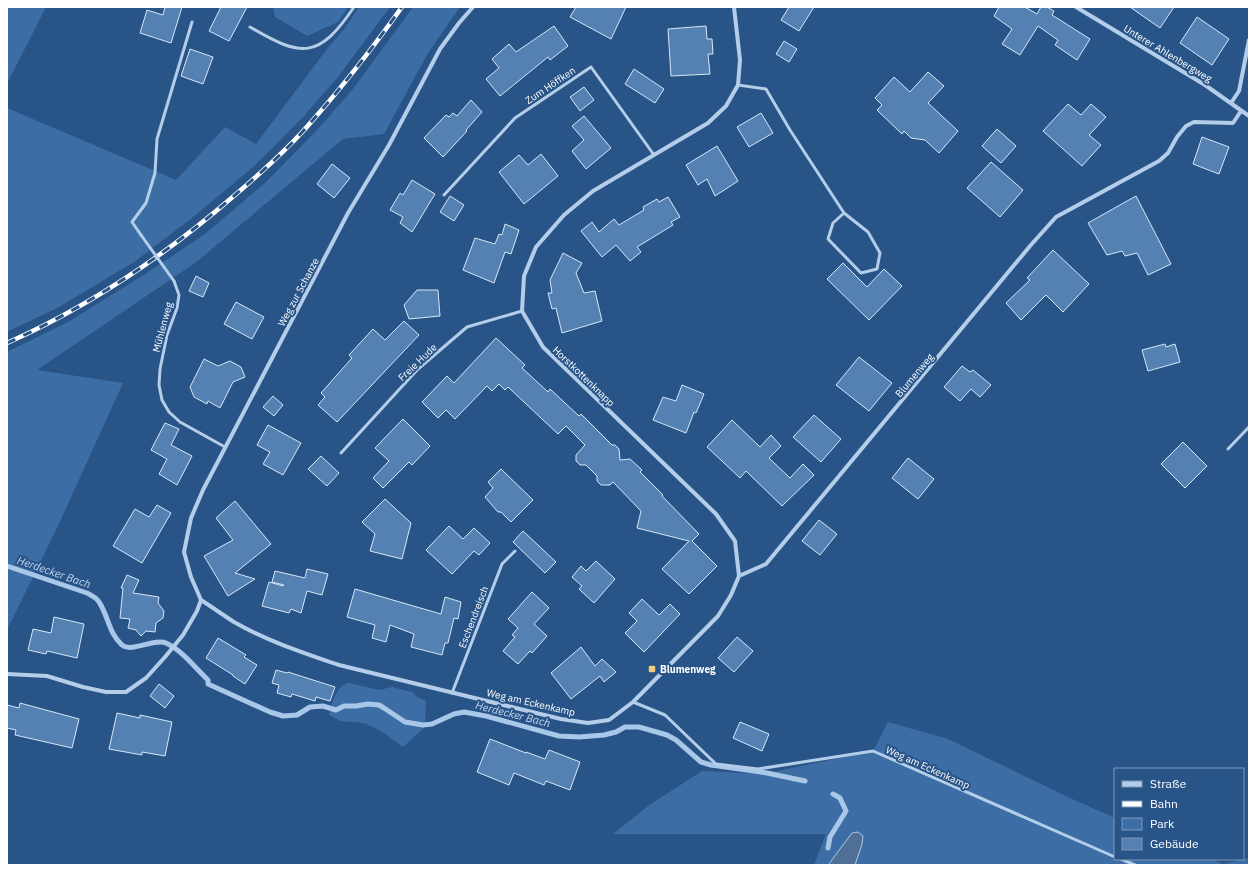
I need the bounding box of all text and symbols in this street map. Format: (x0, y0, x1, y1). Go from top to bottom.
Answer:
street label: Unterer Ahlenbergweg (1121, 22, 1215, 85)
street label: Zum Höffken (523, 64, 578, 107)
street label: Weg zur Schanze (275, 255, 322, 329)
street label: Mühlenweg (150, 300, 176, 354)
street label: Freie Hude (395, 340, 440, 384)
street label: Horstkottenknapp (550, 343, 618, 409)
street label: Blumenweg (892, 350, 937, 400)
water label: Herdecker Bach (15, 553, 93, 591)
street label: Eschendreisch (456, 584, 491, 650)
place label: Blumenweg (660, 663, 716, 676)
marker: Blumenweg (647, 664, 657, 674)
street label: Weg am Eckenkamp (485, 686, 577, 719)
water label: Herdecker Bach (474, 698, 552, 730)
street label: Weg am Eckenkamp (884, 743, 972, 792)
legend (1114, 768, 1244, 860)
text: Straße (1150, 776, 1187, 791)
text: Bahn (1150, 796, 1178, 811)
text: Park (1150, 816, 1175, 831)
text: Gebäude (1150, 836, 1199, 851)

